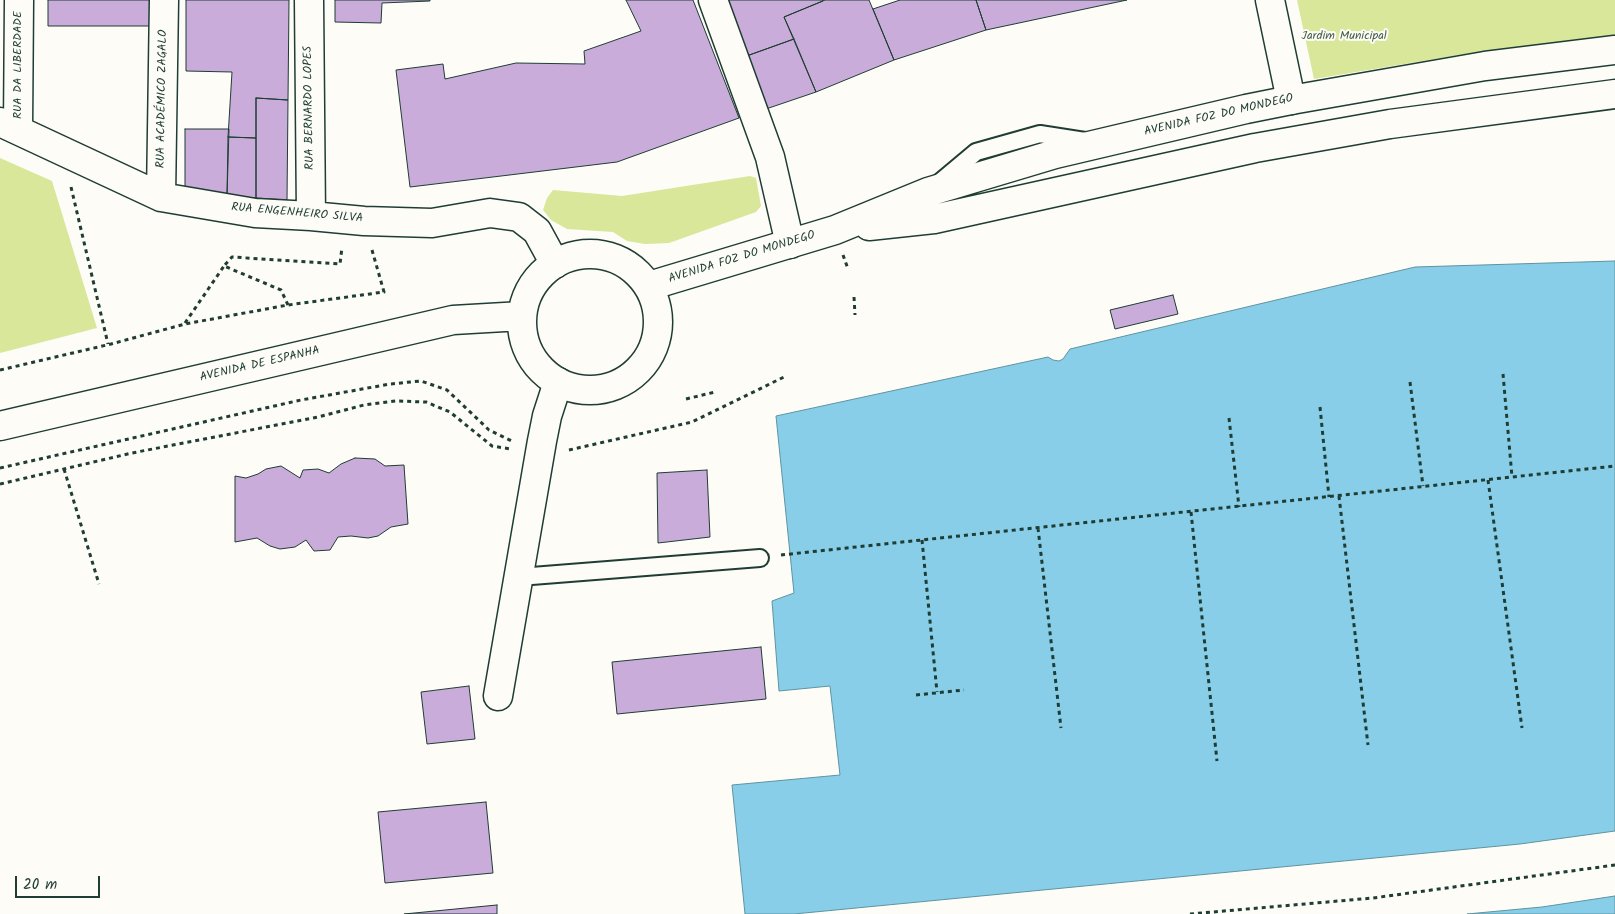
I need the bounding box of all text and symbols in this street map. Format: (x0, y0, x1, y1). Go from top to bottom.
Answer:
street label: RUA DA LIBERDADE (12, 11, 26, 119)
street label: RUA ACADÉMICO ZAGALO (155, 30, 171, 168)
park label: Jardim Municipal (1301, 30, 1387, 44)
street label: RUA BERNARDO LOPES (302, 46, 318, 170)
street label: AVENIDA FOZ DO MONDEGO (1143, 92, 1295, 140)
street label: RUA ENGENHEIRO SILVA (231, 201, 363, 227)
street label: AVENIDA FOZ DO MONDEGO (667, 229, 817, 287)
street label: AVENIDA DE ESPANHA (199, 344, 321, 386)
scale bar (18, 866, 102, 898)
text: 20 m (23, 873, 57, 897)

